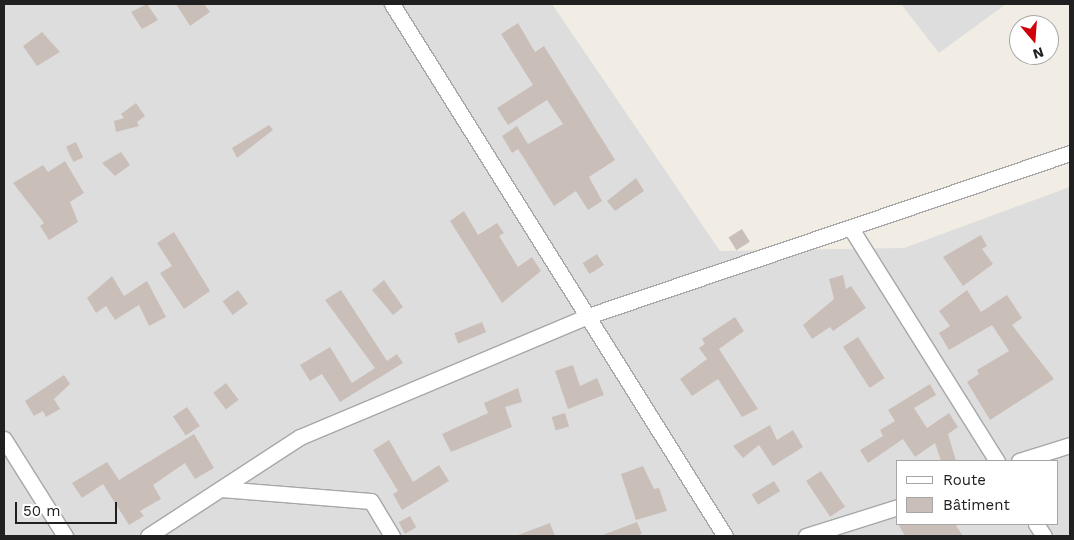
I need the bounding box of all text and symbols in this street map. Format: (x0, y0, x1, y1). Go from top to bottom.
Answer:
north arrow (1009, 15, 1059, 65)
text: N (1031, 44, 1046, 63)
legend (896, 460, 1059, 525)
text: Route (943, 471, 986, 489)
scale bar (18, 492, 120, 524)
text: Bâtiment (943, 496, 1010, 514)
text: 50 m (23, 502, 60, 520)

